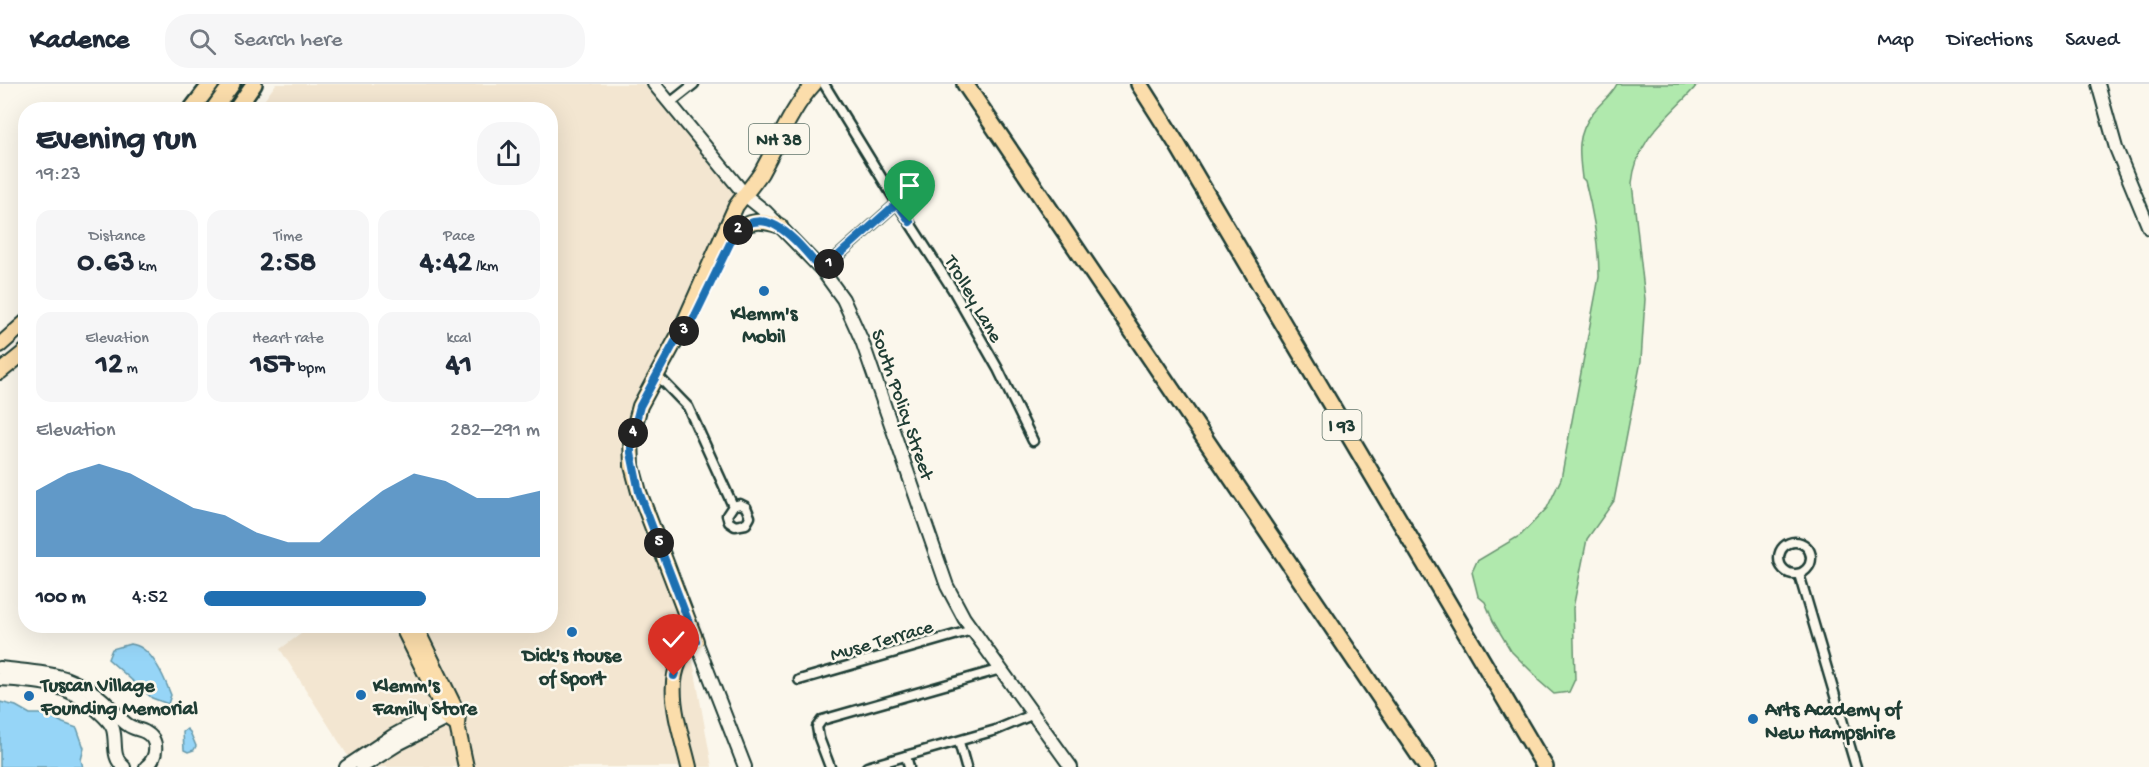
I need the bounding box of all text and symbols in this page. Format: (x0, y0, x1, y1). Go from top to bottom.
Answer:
search box (165, 14, 585, 68)
text: Kadence (30, 25, 129, 58)
icon: search (186, 25, 219, 58)
text: Search here (234, 28, 342, 54)
text: Map (1877, 29, 1914, 54)
text: Directions (1947, 29, 2032, 54)
text: Saved (2065, 29, 2119, 54)
text: Evening run (36, 122, 196, 160)
button: share (477, 122, 540, 185)
road number: NH 38 (749, 124, 809, 154)
pin (884, 160, 935, 222)
text: 19:23 (36, 164, 81, 187)
icon: arrive (893, 169, 926, 202)
pin: 2 (723, 215, 753, 245)
text: 2 (734, 220, 742, 239)
text: Distance (89, 228, 145, 247)
text: Time (273, 228, 303, 247)
text: Pace (443, 228, 475, 247)
text: 0.63 (77, 247, 134, 282)
text: 2:58 (260, 247, 316, 282)
text: 4:42 (420, 247, 472, 282)
pin: 1 (814, 249, 844, 279)
street label: Trolley Lane (937, 251, 1007, 348)
text: 1 (826, 254, 832, 273)
text: km (134, 258, 157, 277)
text: /km (472, 258, 498, 277)
marker: Klemm's Mobil (757, 284, 771, 298)
place label: Klemm's Mobil (730, 304, 799, 350)
pin: 3 (669, 316, 699, 346)
text: 3 (680, 321, 688, 340)
street label: South Policy Street (864, 327, 938, 485)
text: Elevation (85, 330, 149, 349)
text: Heart rate (252, 330, 324, 349)
text: kcal (447, 330, 471, 349)
text: 12 (96, 349, 123, 384)
text: 157 (251, 349, 294, 384)
text: 41 (446, 349, 472, 384)
text: m (123, 360, 138, 379)
text: bpm (294, 360, 325, 379)
road number: I 93 (1322, 410, 1362, 440)
pin: 4 (618, 418, 648, 448)
text: Elevation (36, 420, 116, 443)
text: 282–291 m (450, 420, 540, 443)
text: 4 (629, 423, 637, 442)
pin: 5 (644, 528, 674, 558)
text: 5 (655, 533, 663, 552)
text: 100 m (36, 587, 86, 610)
text: 4:52 (132, 587, 168, 610)
pin (648, 614, 699, 676)
street label: Muse Terrace (828, 617, 937, 668)
icon: check (657, 623, 690, 656)
marker: Dick's House of Sport (565, 625, 579, 639)
place label: Dick's House of Sport (520, 646, 622, 692)
place label: Tuscan Village Founding Memorial (39, 676, 198, 722)
place label: Klemm's Family Store (372, 676, 478, 722)
marker: Klemm's Family Store (354, 688, 368, 702)
marker: Tuscan Village Founding Memorial (22, 689, 36, 703)
place label: Arts Academy of New Hampshire (1764, 700, 1903, 746)
marker: Arts Academy of New Hampshire (1746, 712, 1760, 726)

